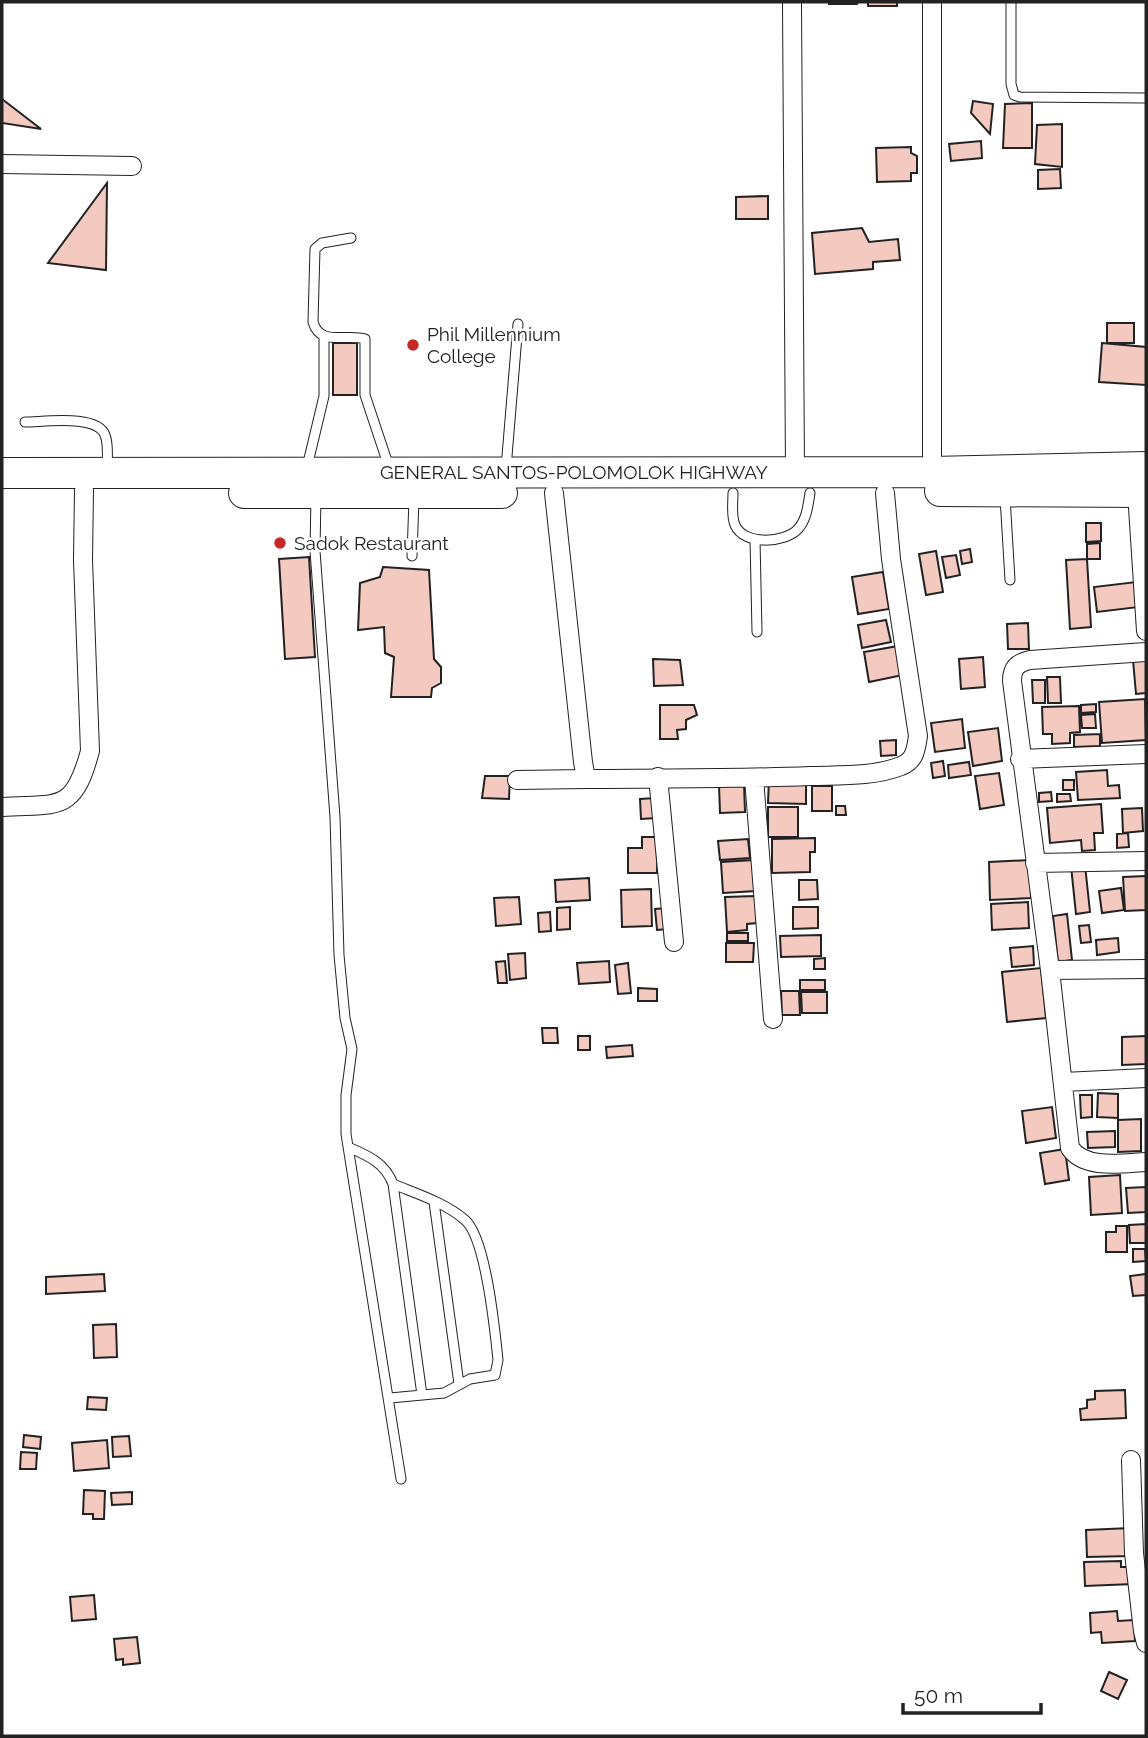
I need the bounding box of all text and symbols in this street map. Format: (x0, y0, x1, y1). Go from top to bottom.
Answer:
place label: Phil Millennium College (427, 323, 561, 367)
marker: Phil Millennium College (405, 337, 421, 353)
street label: GENERAL SANTOS-POLOMOLOK HIGHWAY (380, 461, 769, 483)
place label: Sadok Restaurant (294, 532, 449, 554)
marker: Sadok Restaurant (272, 535, 288, 551)
scale bar (903, 1672, 1041, 1716)
text: 50 m (914, 1683, 963, 1708)

